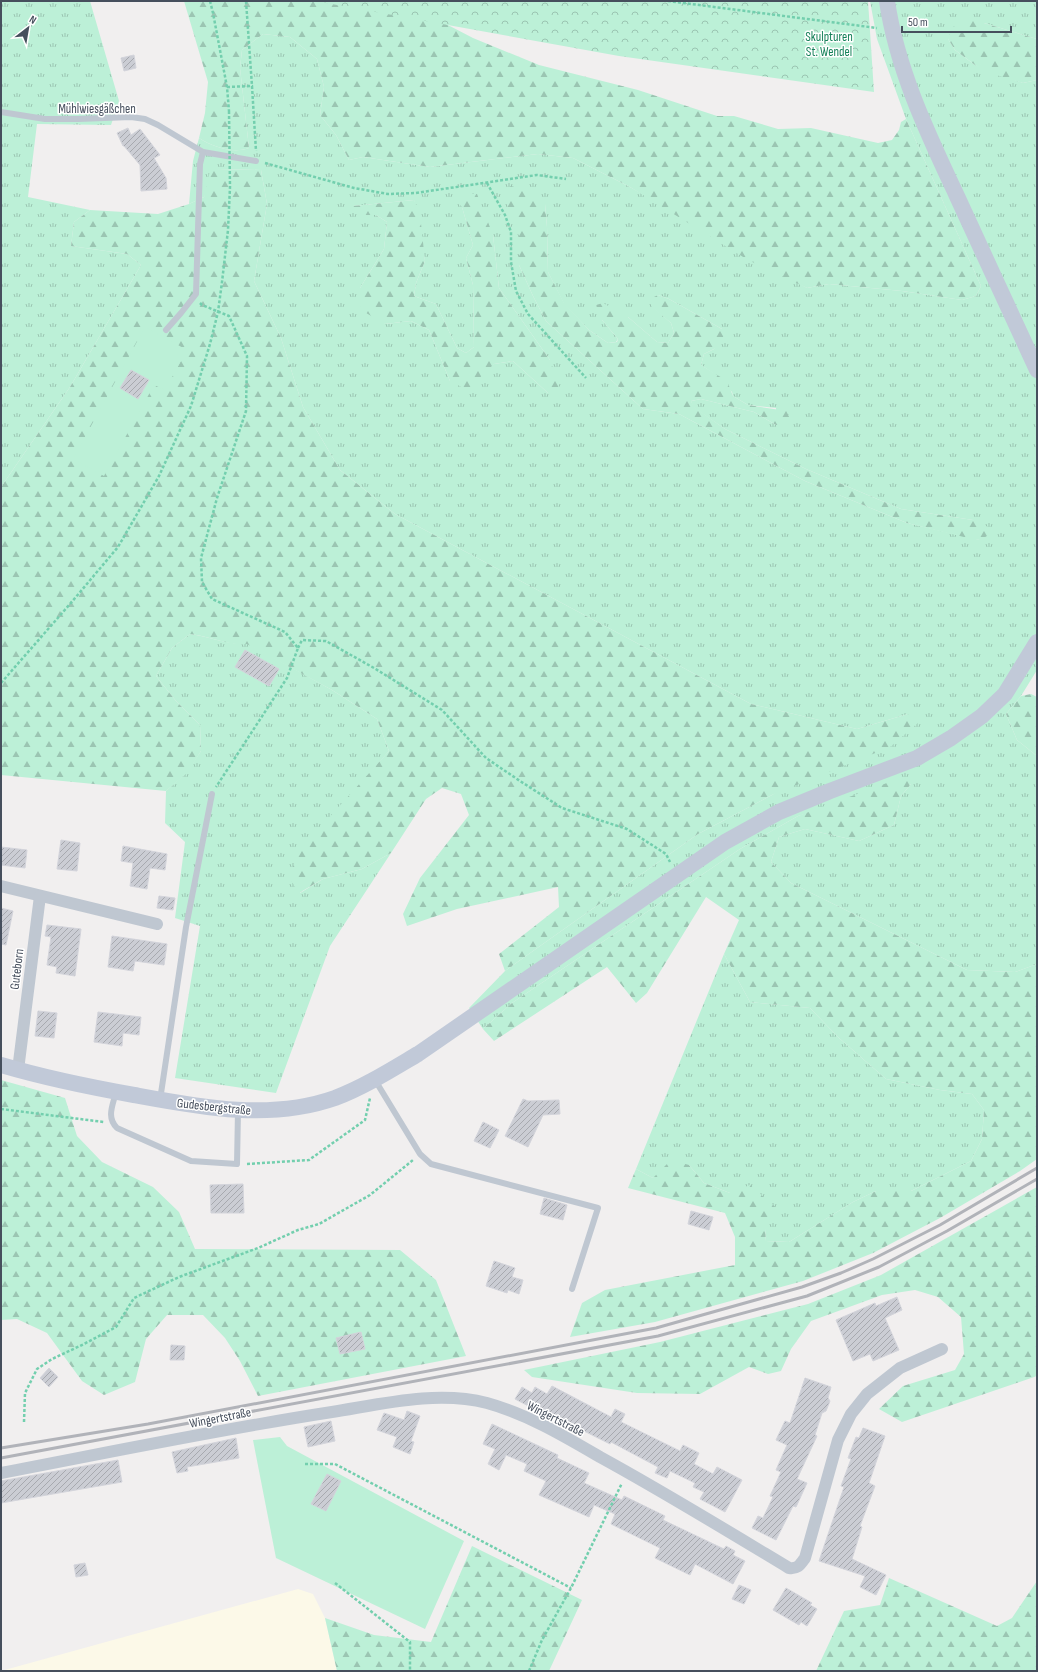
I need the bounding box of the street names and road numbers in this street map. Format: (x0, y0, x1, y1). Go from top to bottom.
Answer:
street label: Mühlwiesgäßchen (58, 101, 136, 117)
street label: Guteborn (7, 948, 27, 991)
street label: Gudesbergstraße (176, 1095, 252, 1119)
street label: Wingertstraße (524, 1398, 587, 1440)
street label: Wingertstraße (188, 1404, 252, 1432)

